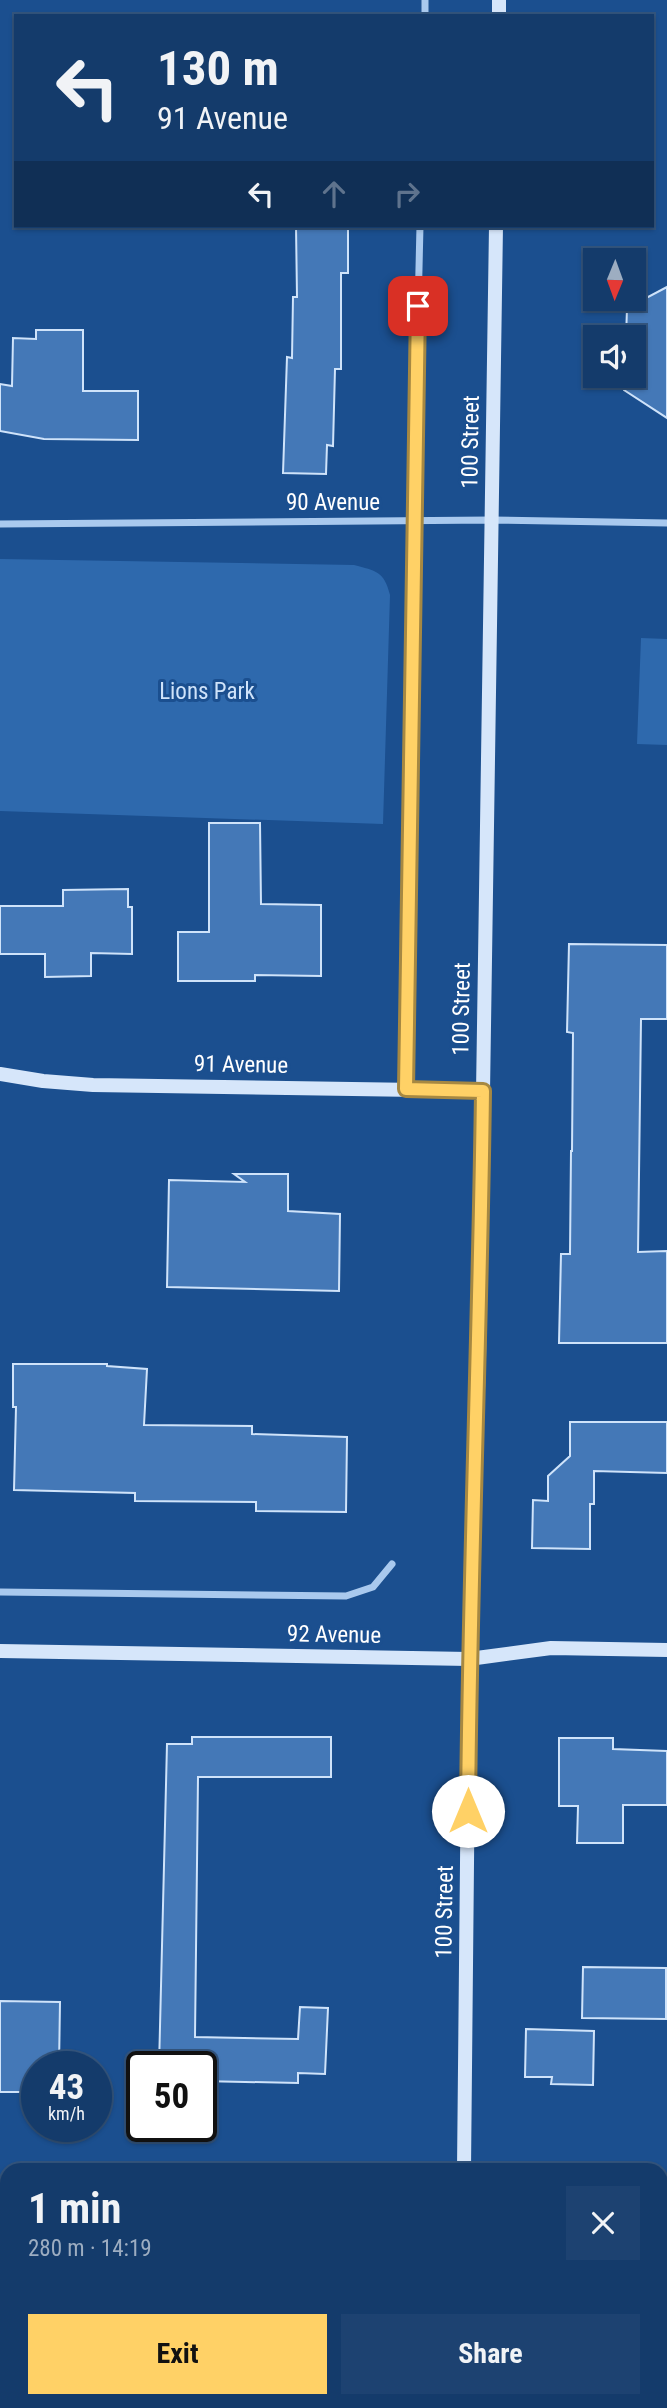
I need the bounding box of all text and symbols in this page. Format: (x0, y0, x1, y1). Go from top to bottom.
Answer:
text: 130 m (157, 40, 279, 97)
icon: left (42, 42, 133, 133)
text: 91 Avenue (157, 99, 288, 137)
icon: left (242, 175, 280, 213)
icon: ahead (315, 175, 353, 213)
icon: right (388, 175, 426, 213)
north arrow (583, 248, 646, 312)
map controls (583, 248, 646, 388)
pin (388, 276, 448, 336)
icon: arrive (399, 287, 437, 325)
button: sound (583, 325, 646, 388)
street label: 100 Street (456, 395, 485, 489)
street label: 90 Avenue (286, 489, 380, 516)
park label: Lions Park (159, 678, 255, 705)
street label: 100 Street (447, 962, 476, 1056)
street label: 91 Avenue (194, 1050, 288, 1079)
street label: 92 Avenue (287, 1620, 381, 1649)
position arrow (431, 1774, 505, 1848)
street label: 100 Street (430, 1865, 459, 1959)
speed limit sign: 50 (126, 2051, 217, 2142)
text: 43 (49, 2067, 84, 2108)
text: km/h (48, 2103, 85, 2124)
text: 1 min (28, 2184, 121, 2233)
button: close (566, 2186, 640, 2260)
text: 280 m · 14:19 (28, 2235, 152, 2262)
button: Exit (28, 2314, 327, 2394)
button: Share (341, 2314, 640, 2394)

